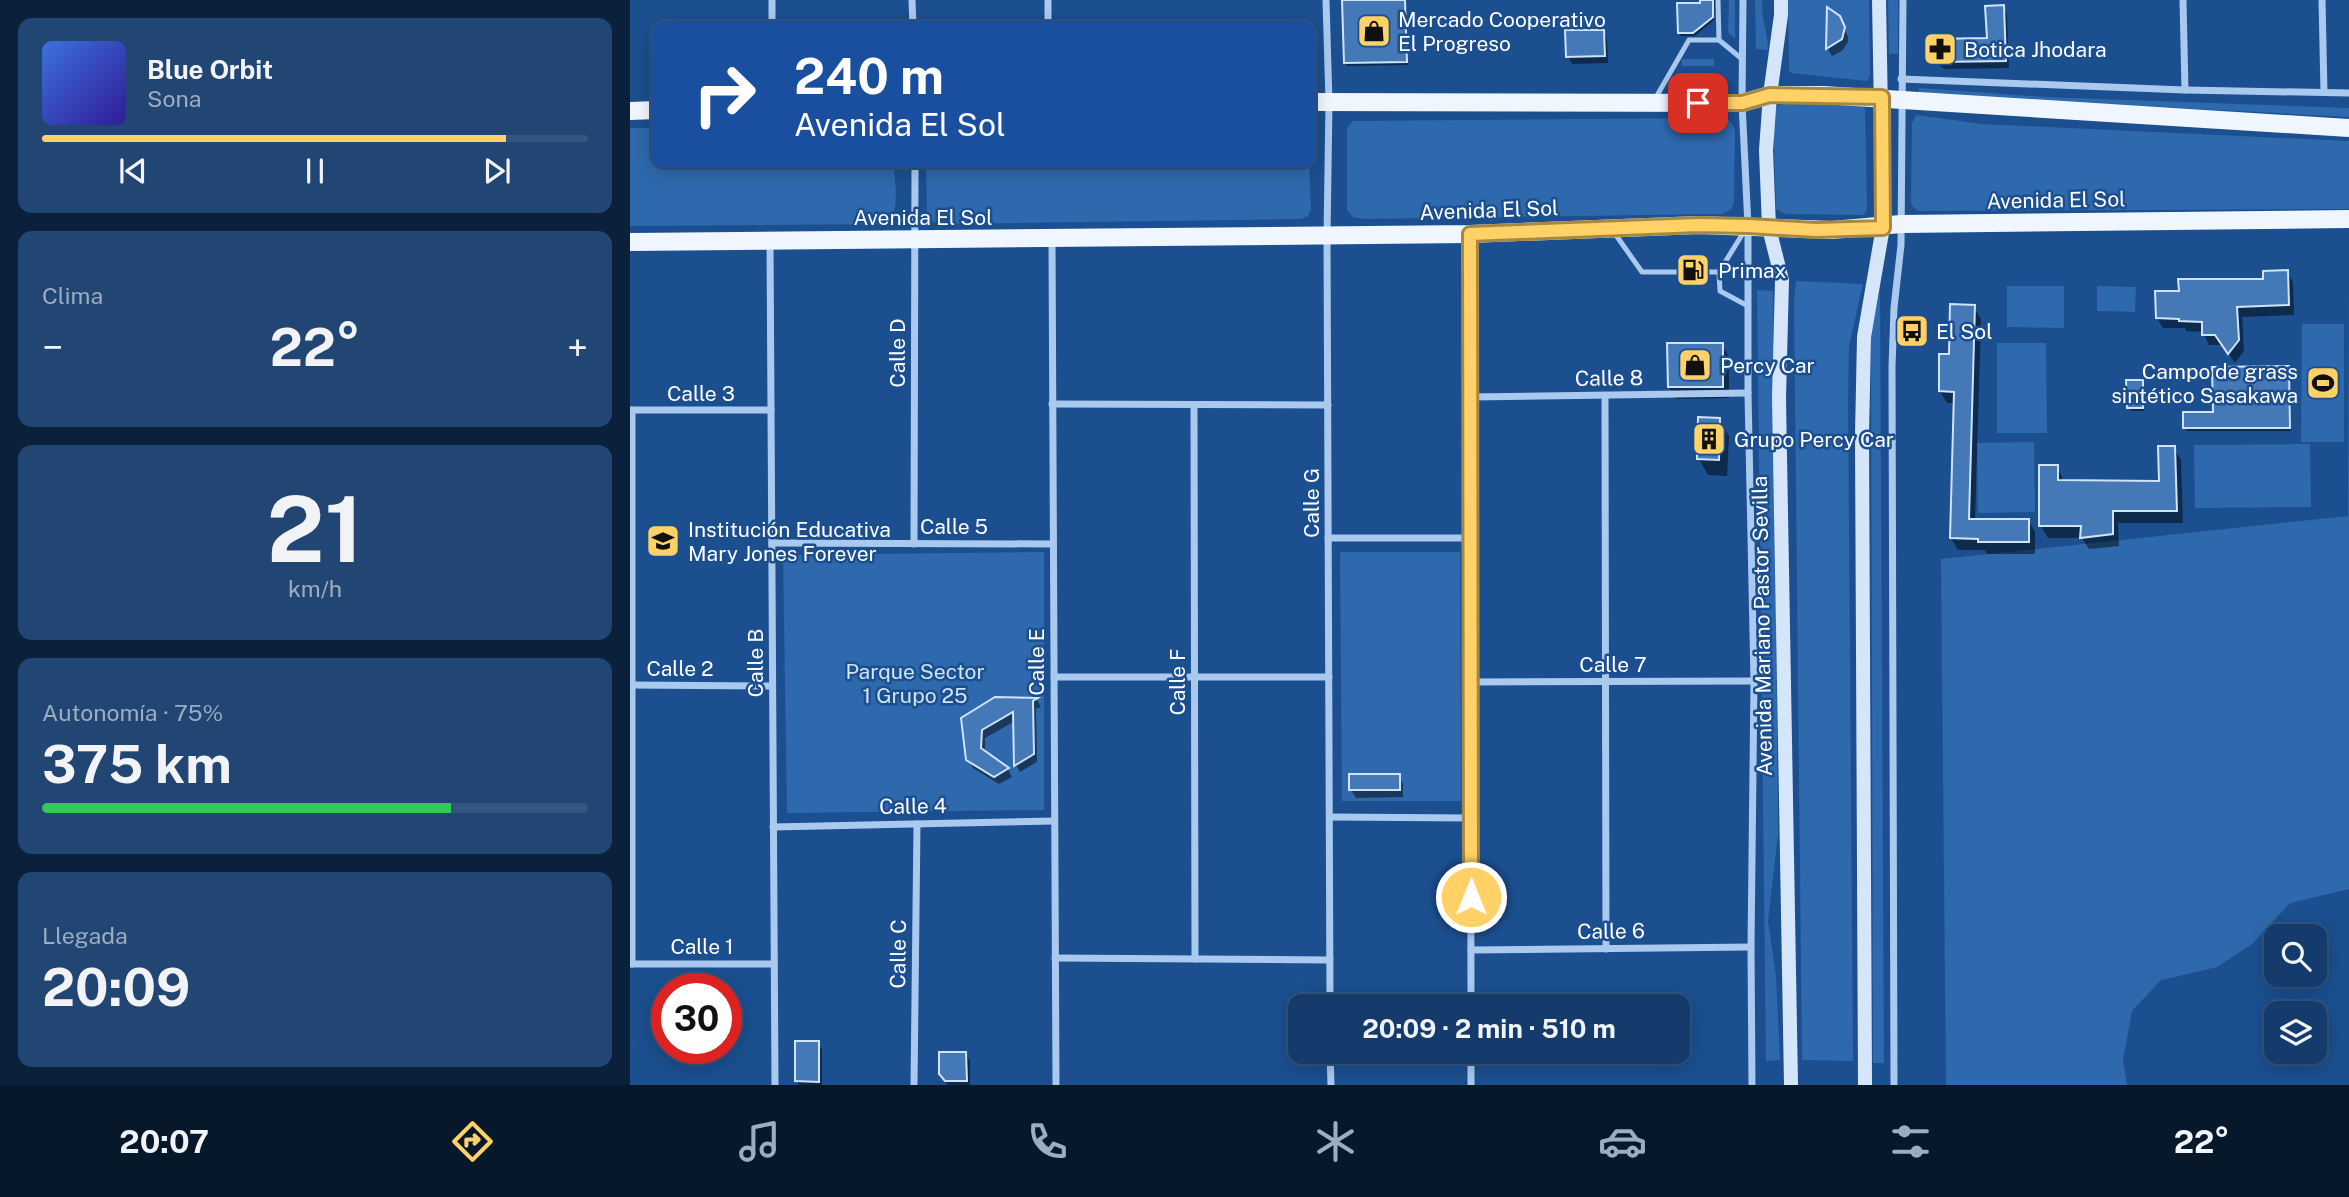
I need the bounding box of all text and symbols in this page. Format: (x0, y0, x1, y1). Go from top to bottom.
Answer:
place label: Mercado Cooperativo El Progreso (1398, 7, 1606, 56)
shop icon: Mercado Cooperativo El Progreso (1355, 12, 1393, 50)
pharmacy icon: Botica Jhodara (1921, 30, 1959, 68)
place label: Botica Jhodara (1964, 37, 2107, 62)
text: 240 m (794, 47, 944, 105)
icon: right (679, 49, 770, 140)
text: Blue Orbit (147, 54, 273, 85)
pin (1668, 73, 1728, 133)
icon: arrive (1679, 84, 1717, 122)
text: Sona (147, 85, 201, 112)
text: Avenida El Sol (794, 106, 1006, 143)
icon: previous (114, 152, 152, 190)
icon: pause (296, 152, 334, 190)
icon: next (478, 152, 516, 190)
street label: Avenida El Sol (1986, 186, 2126, 214)
street label: Avenida El Sol (1419, 195, 1559, 225)
street label: Avenida El Sol (853, 205, 993, 230)
fuel station icon: Primax (1674, 251, 1712, 289)
place label: Primax (1718, 258, 1786, 283)
text: Clima (42, 282, 103, 309)
bus stop icon: El Sol (1893, 312, 1931, 350)
text: 22° (270, 317, 360, 378)
street label: Calle D (885, 318, 910, 388)
place label: El Sol (1936, 319, 1993, 344)
text: − (42, 325, 63, 370)
text: + (567, 325, 588, 370)
shop icon: Percy Car (1676, 346, 1714, 384)
place label: Percy Car (1720, 353, 1815, 378)
place label: Campo de grass sintético Sasakawa (2111, 359, 2298, 408)
sports icon: Campo de grass sintético Sasakawa (2304, 364, 2342, 402)
street label: Calle 8 (1575, 365, 1643, 391)
street label: Calle 3 (667, 381, 735, 406)
building icon: Grupo Percy Car (1690, 420, 1728, 458)
place label: Grupo Percy Car (1734, 427, 1894, 452)
street label: Calle G (1299, 468, 1324, 538)
text: 21 (267, 476, 363, 582)
street label: Avenida Mariano Pastor Sevilla (1747, 476, 1777, 776)
street label: Calle 5 (920, 514, 988, 539)
place label: Institución Educativa Mary Jones Forever (688, 517, 891, 566)
school or university icon: Institución Educativa Mary Jones Forever (644, 522, 682, 560)
text: km/h (288, 575, 342, 602)
street label: Calle E (1024, 628, 1049, 696)
street label: Calle B (743, 629, 768, 697)
street label: Calle F (1165, 648, 1190, 716)
street label: Calle 7 (1579, 652, 1647, 677)
street label: Calle 2 (646, 656, 714, 681)
park label: Parque Sector 1 Grupo 25 (845, 659, 985, 708)
text: Autonomía · 75% (42, 699, 223, 726)
text: 375 km (42, 734, 232, 795)
street label: Calle 4 (879, 793, 947, 819)
position arrow (1434, 860, 1508, 934)
street label: Calle 6 (1577, 918, 1645, 944)
street label: Calle C (885, 919, 911, 989)
text: Llegada (42, 922, 128, 949)
map controls (2264, 924, 2327, 1064)
button: search (2264, 924, 2327, 987)
street label: Calle 1 (670, 934, 734, 959)
text: 20:09 (42, 957, 190, 1018)
speed limit sign: 30 (651, 973, 742, 1064)
button: layers (2264, 1001, 2327, 1064)
text: 20:09 · 2 min · 510 m (1362, 1013, 1616, 1044)
icon: directions (448, 1117, 497, 1166)
icon: music (735, 1117, 784, 1166)
icon: phone (1023, 1117, 1072, 1166)
icon: climate (1311, 1117, 1360, 1166)
icon: car (1598, 1117, 1647, 1166)
icon: filters (1886, 1117, 1935, 1166)
text: 20:07 (119, 1123, 209, 1160)
text: 22° (2174, 1123, 2230, 1160)

